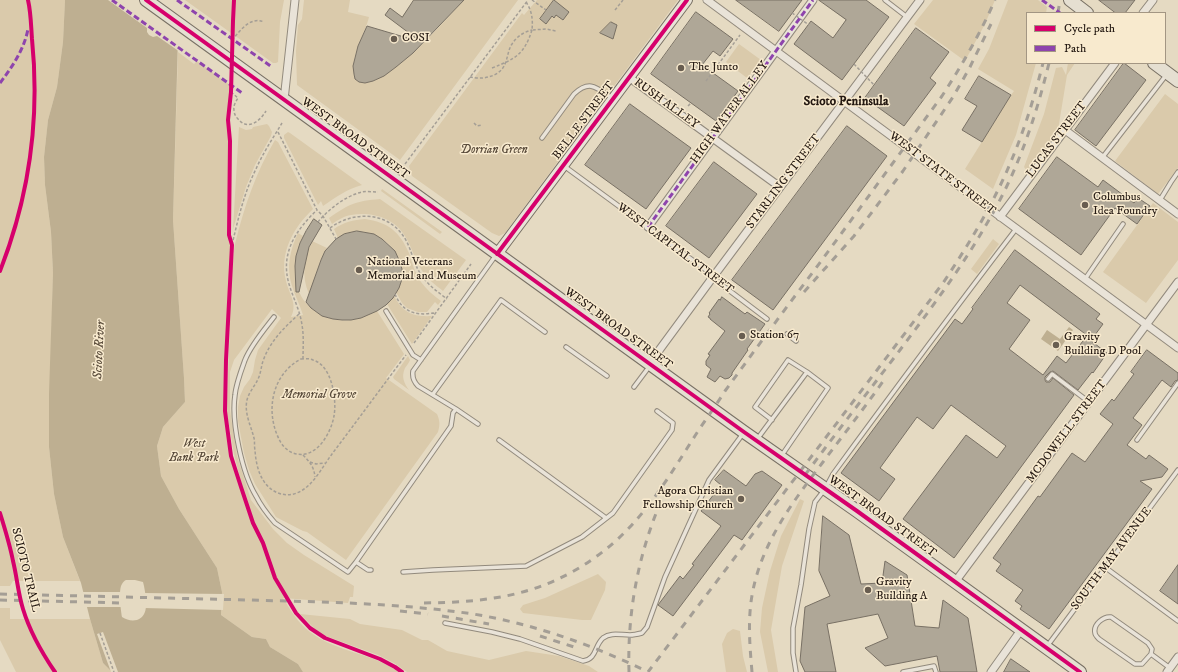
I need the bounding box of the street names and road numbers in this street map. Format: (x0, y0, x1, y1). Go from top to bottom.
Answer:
street label: HIGH WATER ALLEY (688, 59, 772, 167)
street label: RUSH ALLEY (631, 76, 701, 132)
street label: BELLE STREET (550, 79, 618, 163)
street label: WEST BROAD STREET (298, 95, 412, 183)
street label: LUCAS STREET (1024, 99, 1090, 181)
street label: WEST STATE STREET (886, 129, 998, 219)
street label: STARLING STREET (744, 132, 824, 232)
street label: WEST CAPITAL STREET (614, 201, 736, 297)
street label: WEST BROAD STREET (561, 285, 675, 373)
street label: MCDOWELL STREET (1024, 378, 1110, 486)
street label: WEST BROAD STREET (825, 473, 939, 561)
street label: SOUTH MAY AVENUE (1069, 505, 1155, 613)
street label: SCIOTO TRAIL (8, 526, 42, 614)

